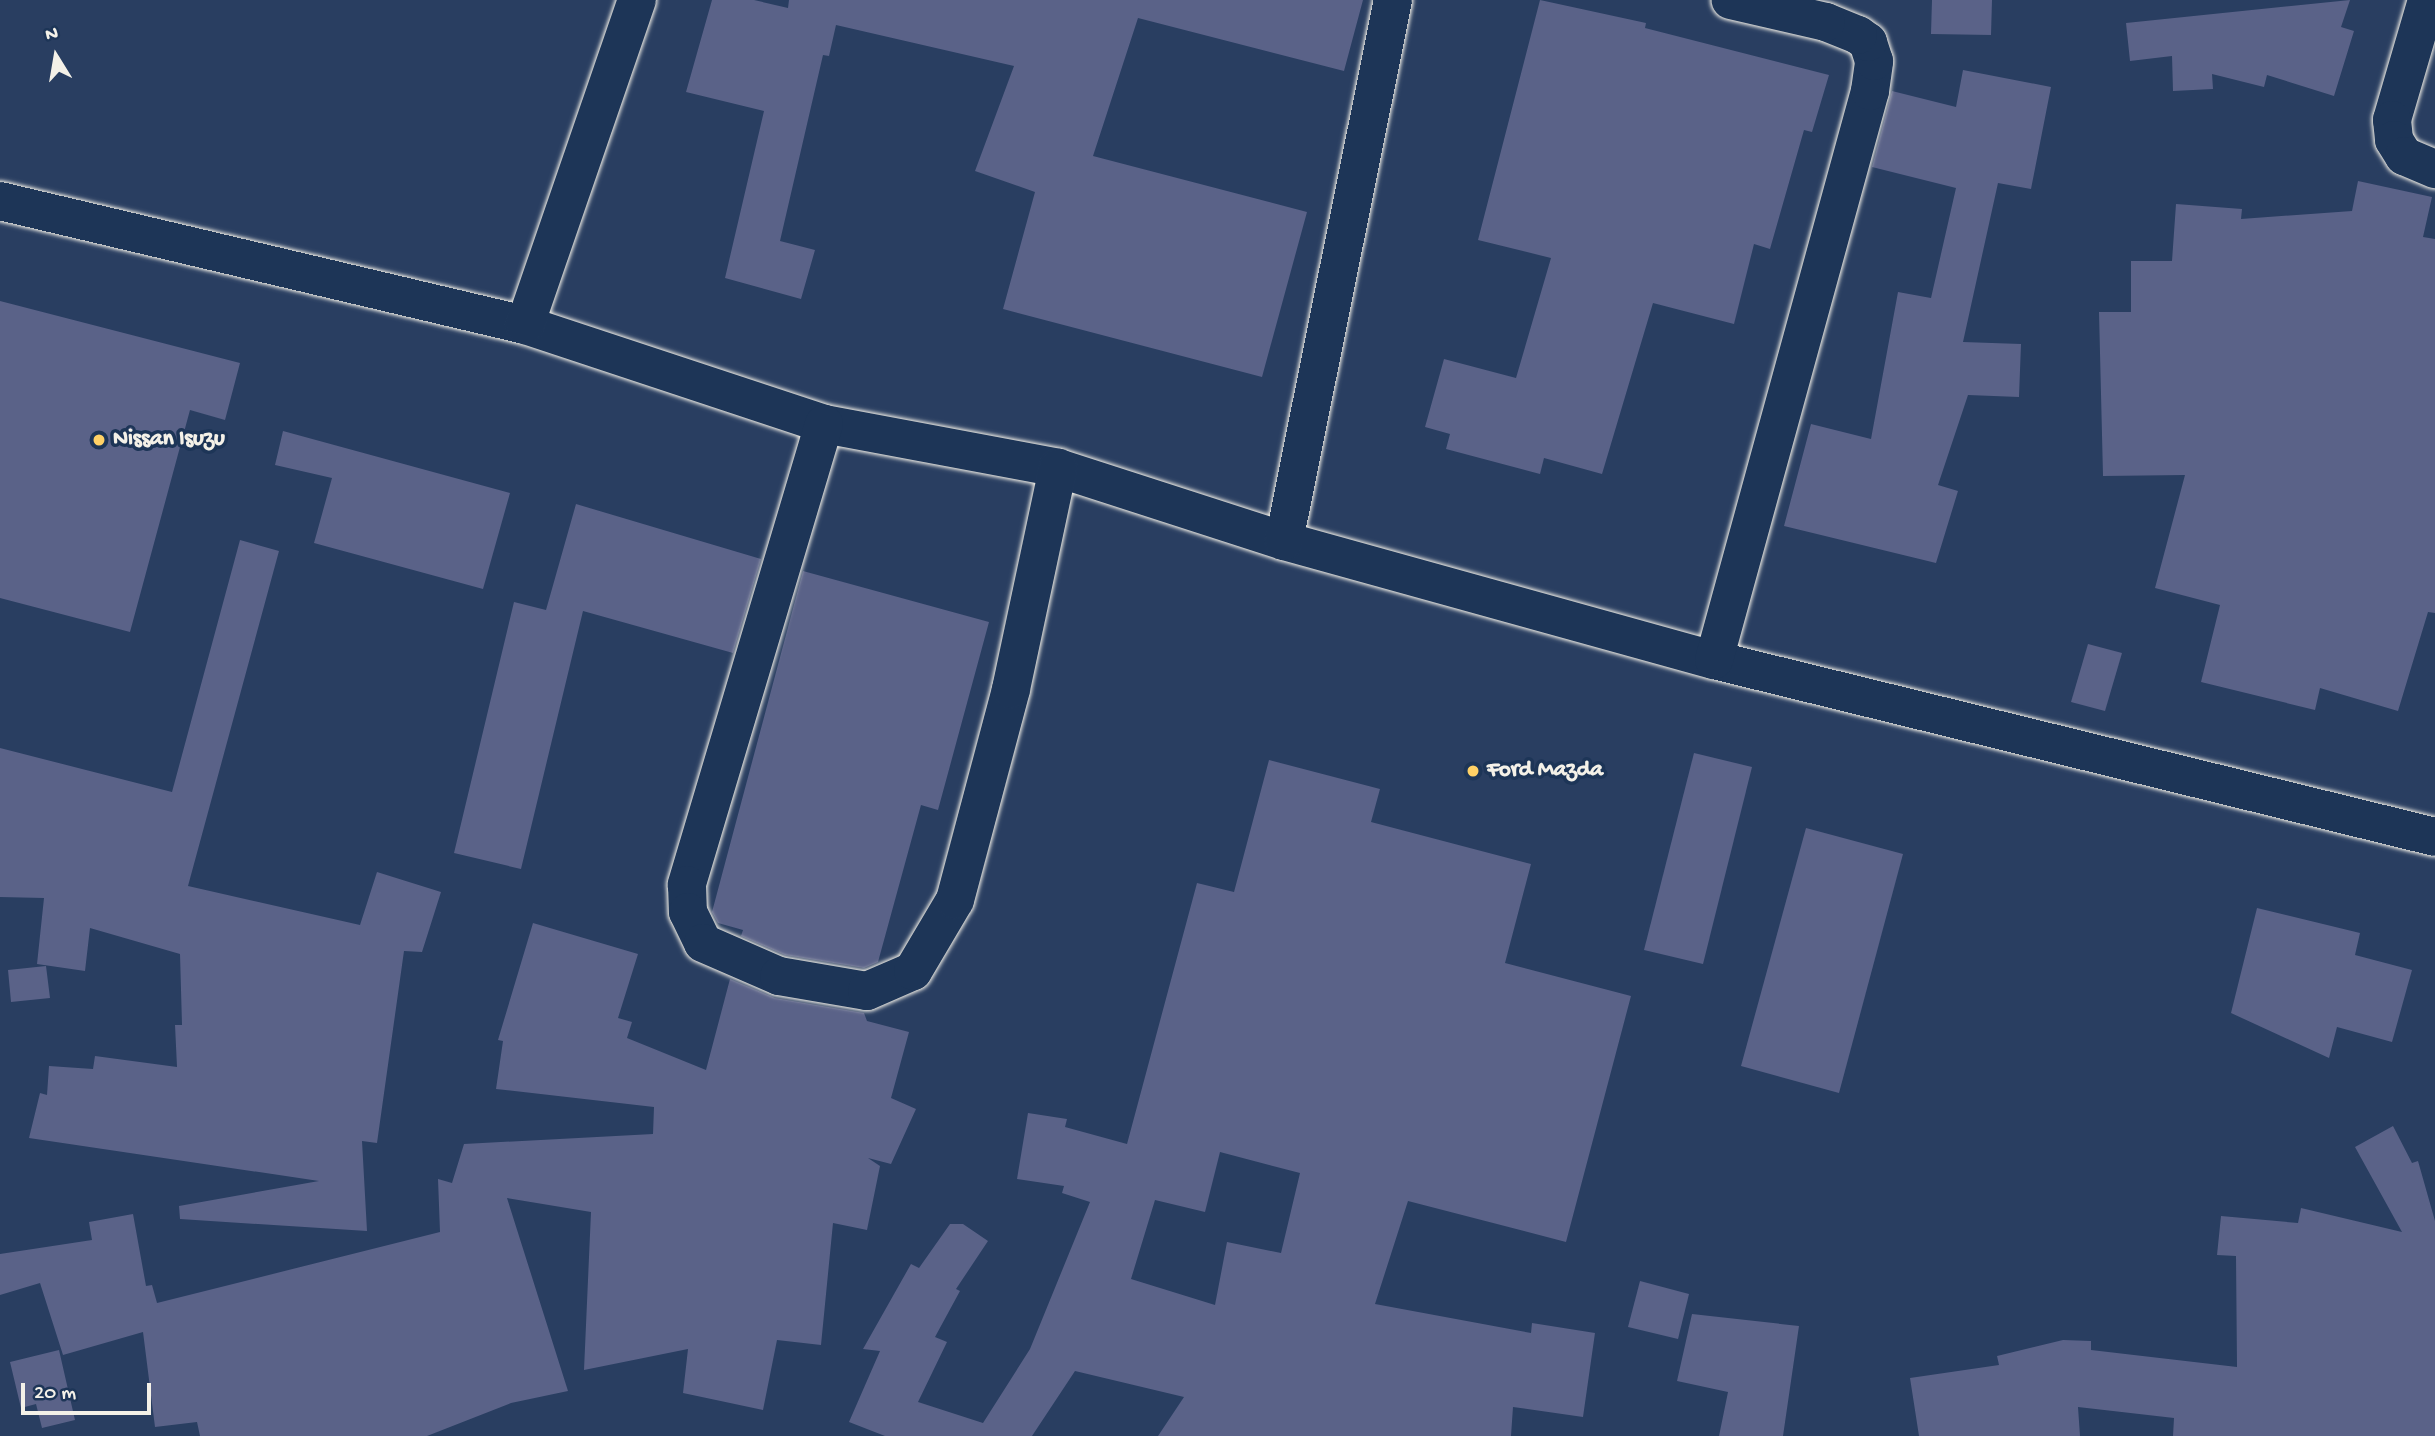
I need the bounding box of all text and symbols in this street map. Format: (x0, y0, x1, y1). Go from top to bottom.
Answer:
north arrow (21, 21, 91, 91)
text: N (44, 22, 60, 47)
place label: Nissan Isuzu (113, 426, 225, 454)
marker: Nissan Isuzu (91, 432, 107, 448)
place label: Ford Mazda (1487, 757, 1603, 785)
marker: Ford Mazda (1465, 763, 1481, 779)
scale bar (24, 1370, 154, 1414)
text: 20 m (34, 1382, 76, 1407)

